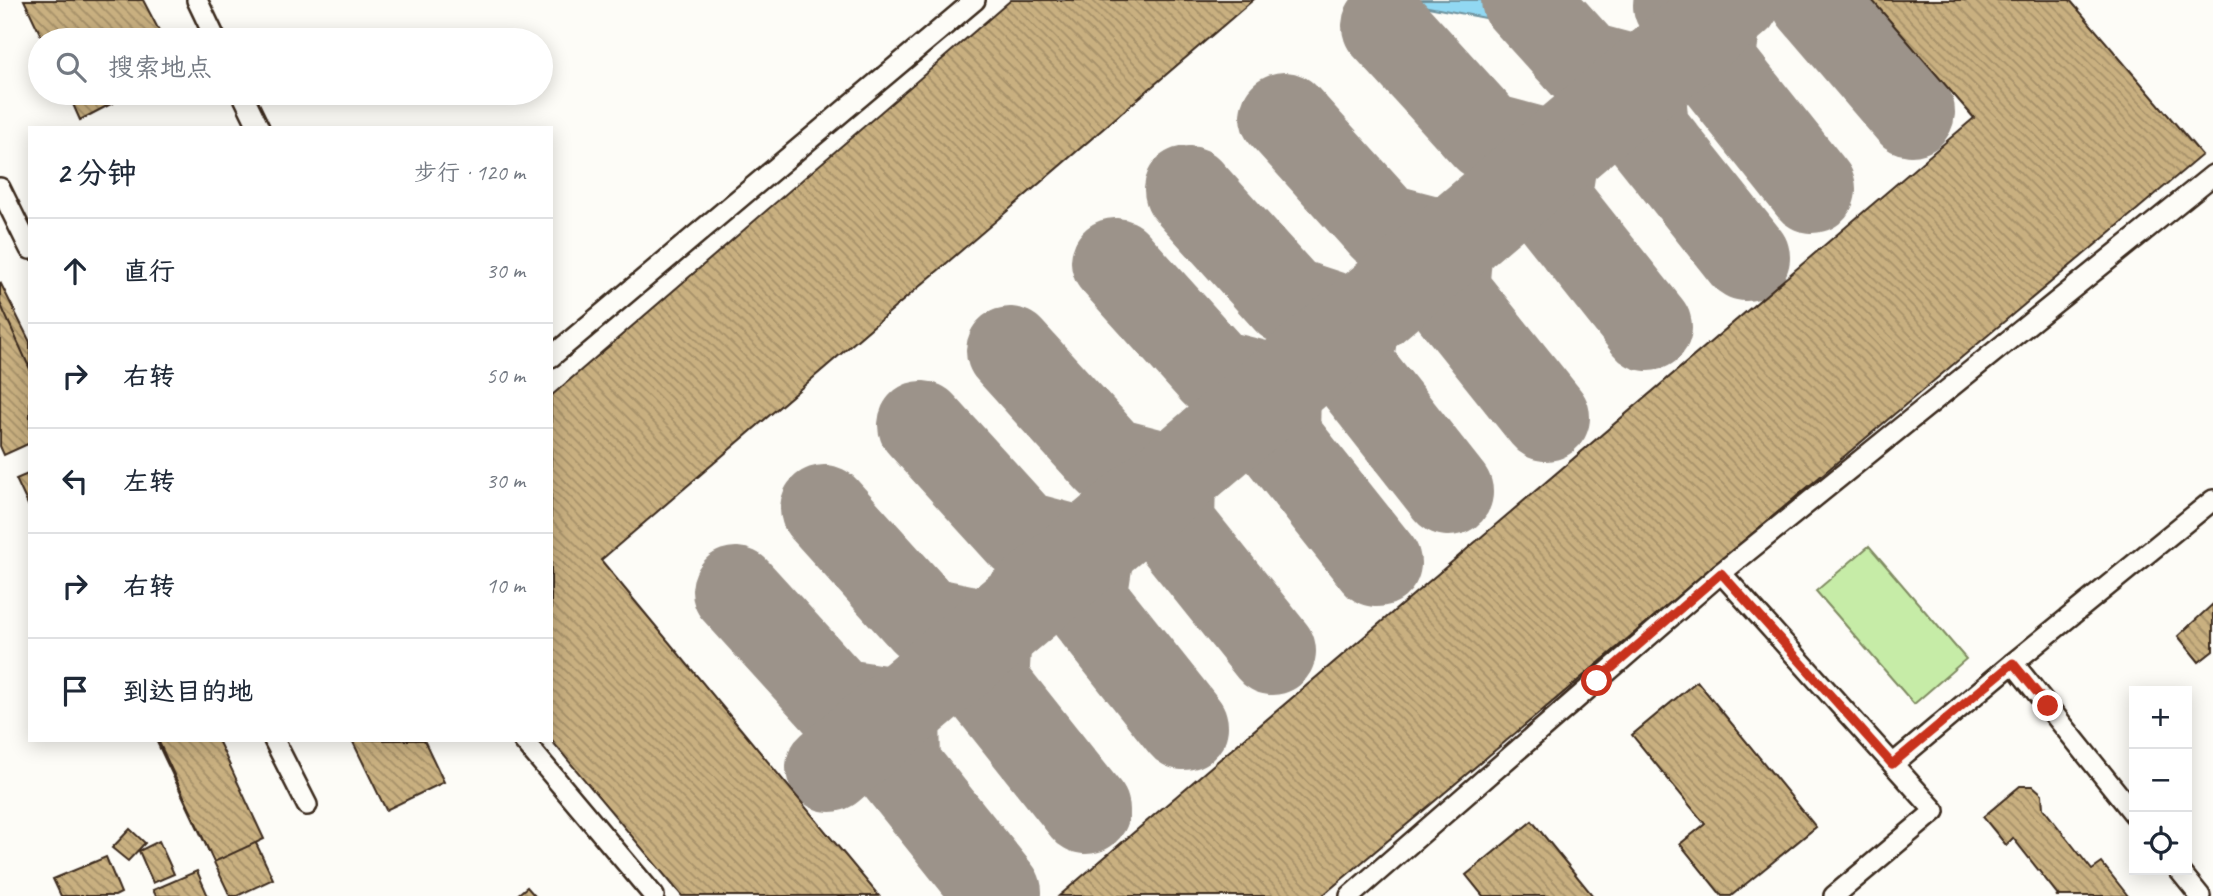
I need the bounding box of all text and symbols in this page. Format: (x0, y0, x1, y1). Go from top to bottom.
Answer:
search box (28, 28, 553, 105)
icon: search (52, 48, 90, 86)
text: 搜索地点 (108, 51, 212, 84)
text: 2 分钟 (56, 154, 137, 192)
text: 步行 · 120 m (414, 158, 525, 187)
icon: ahead (56, 252, 94, 290)
text: 直行 (123, 255, 175, 288)
text: 30 m (486, 256, 525, 285)
icon: right (56, 357, 94, 395)
text: 右转 (123, 360, 175, 393)
text: 50 m (486, 361, 525, 390)
icon: left (56, 462, 94, 500)
text: 左转 (123, 465, 175, 498)
text: 30 m (486, 466, 525, 495)
icon: right (56, 567, 94, 605)
text: 右转 (123, 570, 175, 603)
text: 10 m (486, 571, 525, 600)
route start (1581, 665, 1612, 696)
icon: arrive (56, 672, 94, 710)
text: 到达目的地 (123, 675, 253, 708)
map controls (2129, 686, 2192, 875)
button: + (2129, 686, 2192, 749)
route end (2032, 690, 2063, 721)
button: − (2129, 749, 2192, 812)
button: locate (2129, 812, 2192, 875)

